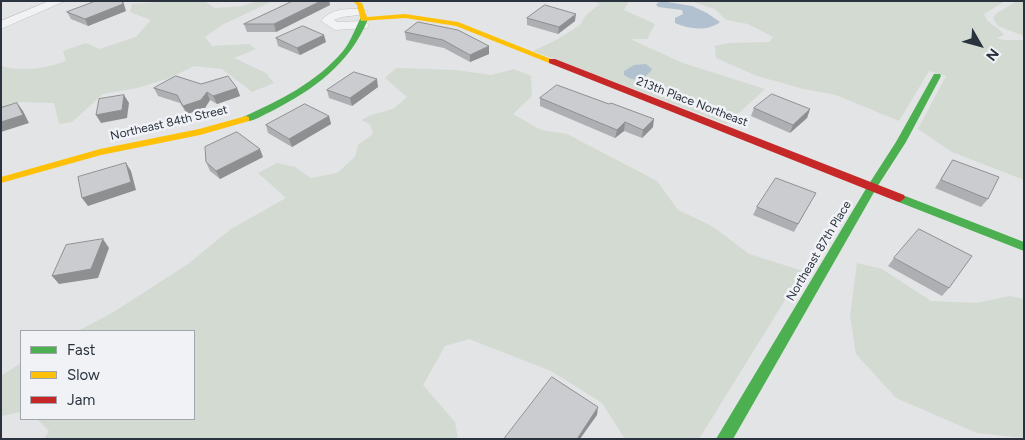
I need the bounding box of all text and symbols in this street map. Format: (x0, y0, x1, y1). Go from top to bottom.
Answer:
north arrow (955, 20, 1005, 70)
text: N (982, 45, 1002, 64)
street label: 213th Place Northeast (634, 74, 750, 130)
street label: Northeast 84th Street (109, 102, 229, 144)
street label: Northeast 87th Place (783, 198, 855, 304)
legend (20, 330, 195, 420)
text: Fast (67, 341, 95, 359)
text: Slow (67, 366, 100, 384)
text: Jam (67, 391, 95, 409)

